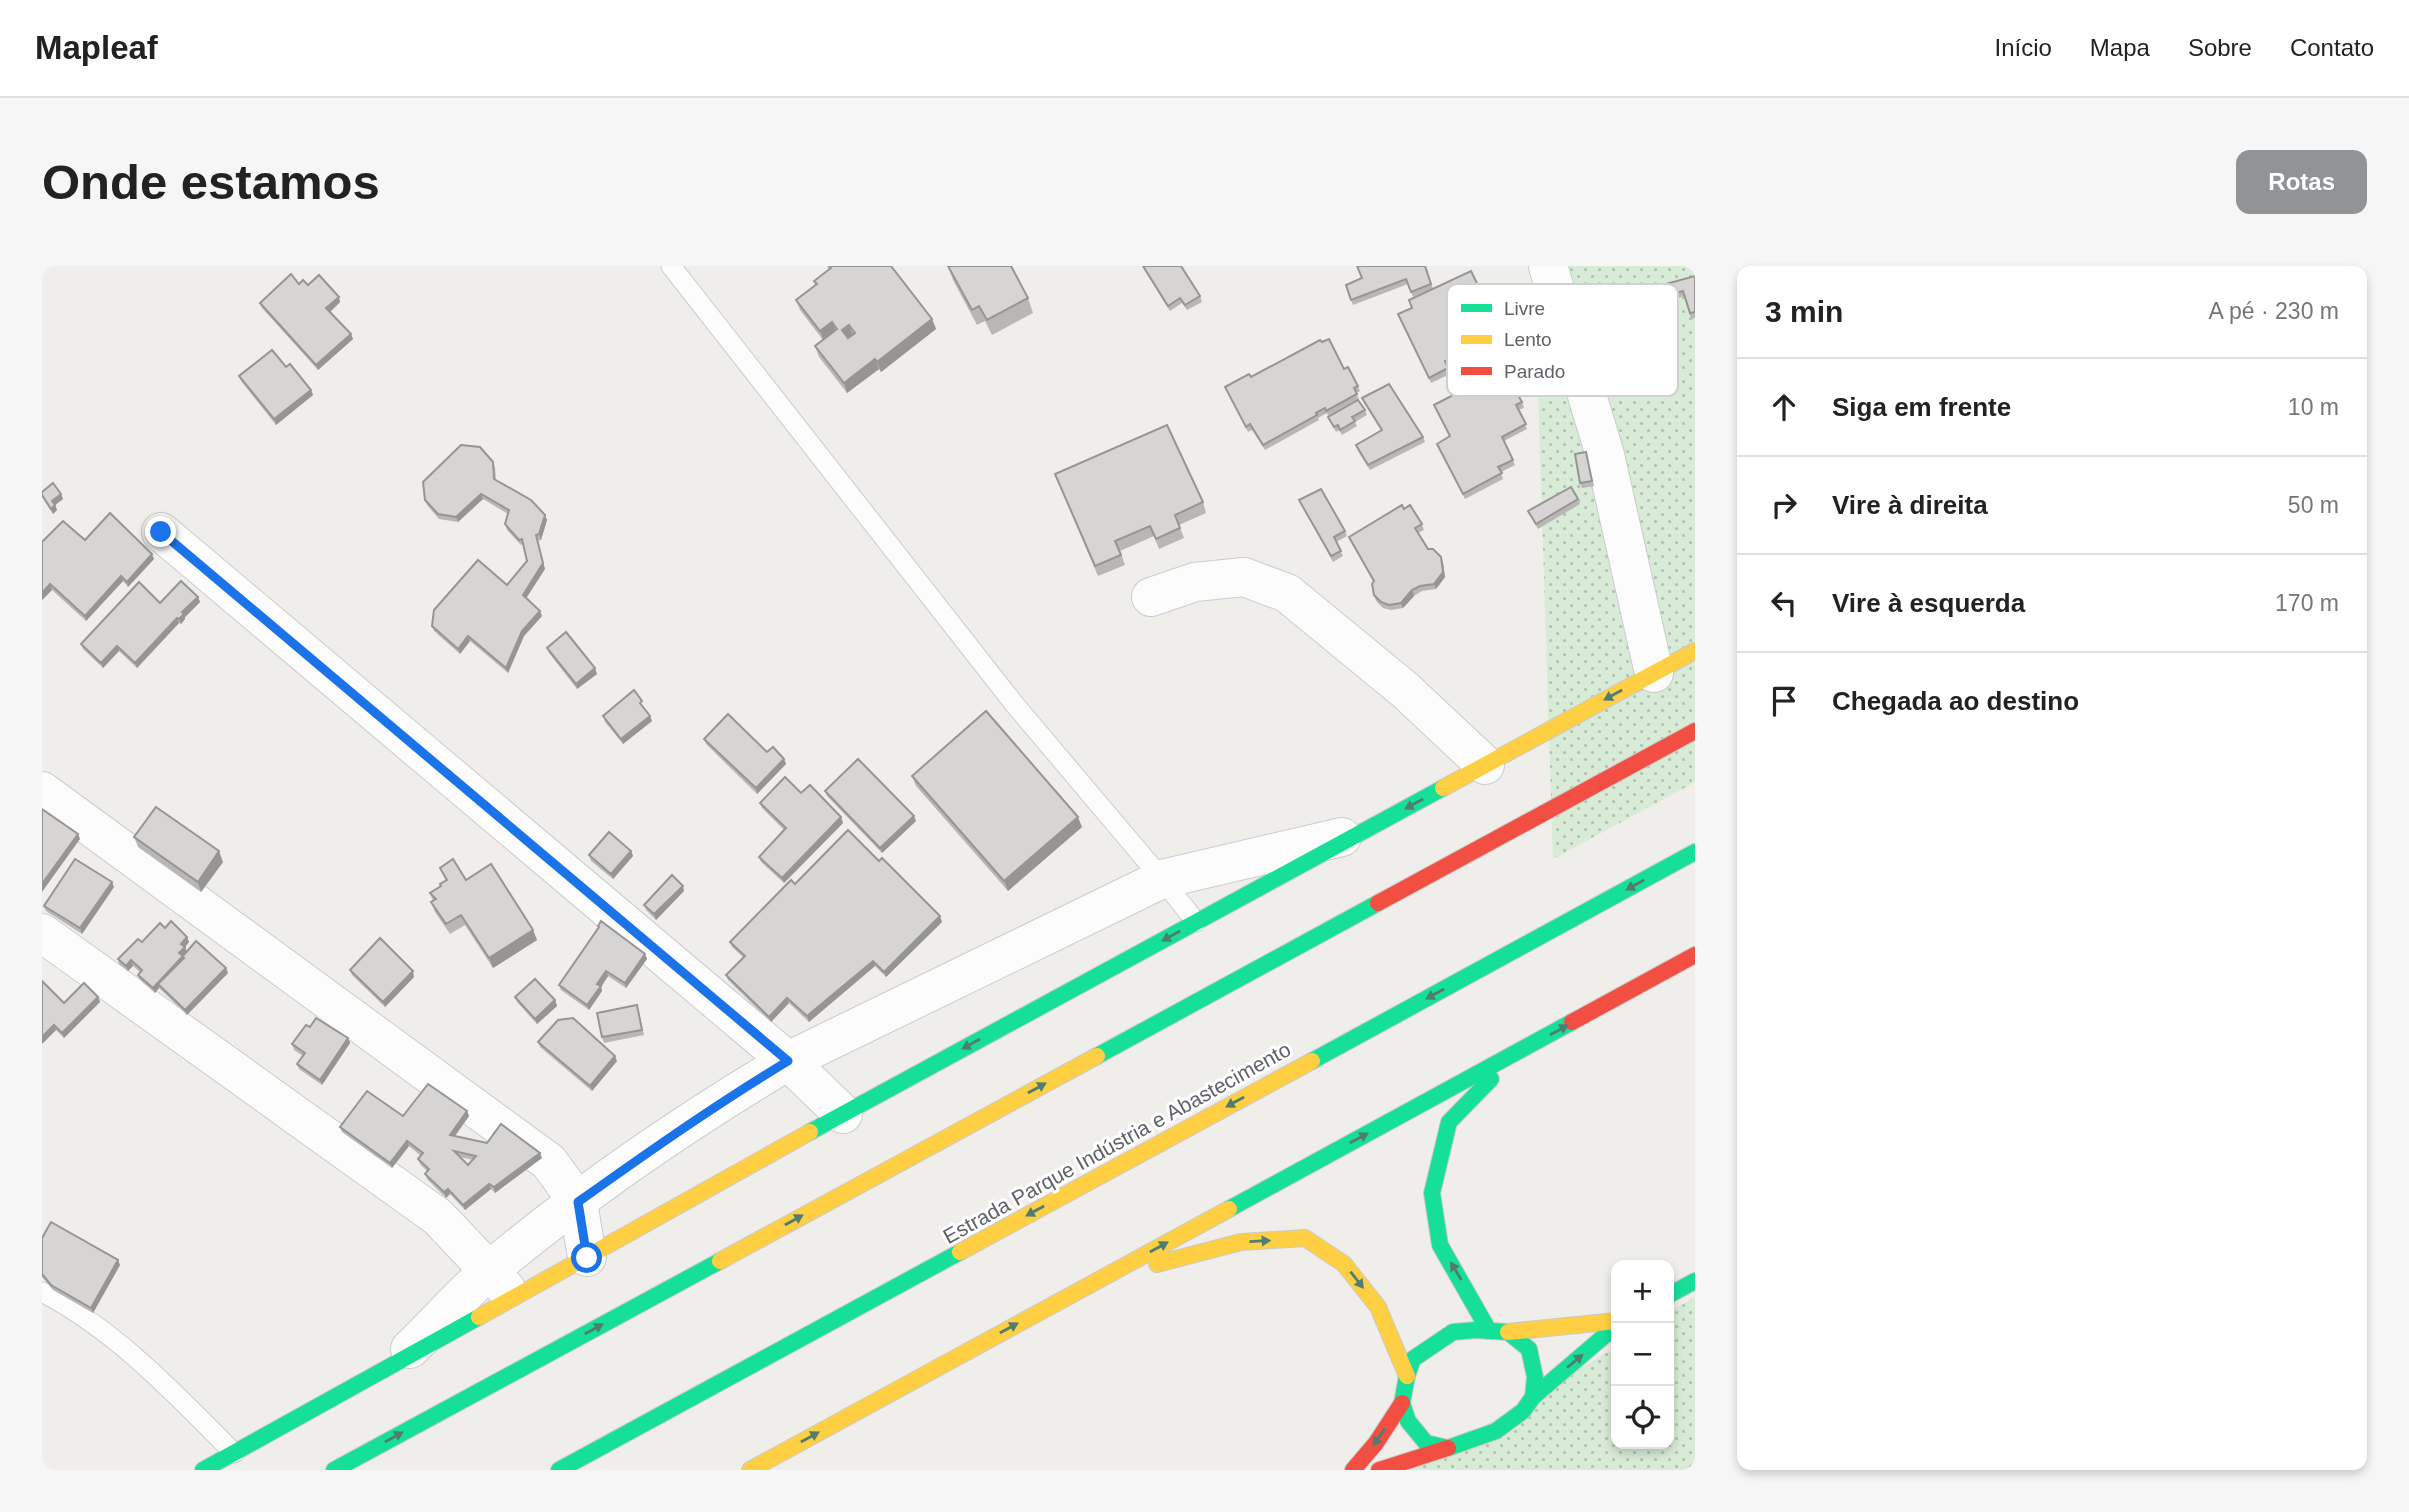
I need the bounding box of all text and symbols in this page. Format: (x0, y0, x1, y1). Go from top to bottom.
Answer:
text: Mapleaf (35, 29, 158, 66)
text: Início (1994, 34, 2052, 61)
text: Mapa (2090, 34, 2150, 61)
text: Sobre (2188, 34, 2252, 61)
text: Contato (2290, 34, 2374, 61)
button: Rotas (2236, 150, 2367, 214)
text: Onde estamos (42, 155, 380, 209)
legend (1447, 284, 1678, 396)
text: 3 min (1765, 295, 1843, 328)
text: Livre (1504, 298, 1545, 319)
text: A pé · 230 m (2209, 298, 2339, 324)
text: Lento (1504, 329, 1552, 350)
text: Parado (1504, 361, 1565, 382)
icon: ahead (1765, 388, 1803, 426)
text: Siga em frente (1832, 392, 2011, 422)
text: 10 m (2288, 394, 2339, 420)
icon: right (1765, 486, 1803, 524)
text: Vire à direita (1832, 490, 1988, 520)
text: 50 m (2288, 492, 2339, 518)
route end (145, 516, 176, 547)
icon: left (1765, 584, 1803, 622)
text: Vire à esquerda (1832, 588, 2025, 618)
text: 170 m (2275, 590, 2339, 616)
icon: arrive (1765, 682, 1803, 720)
text: Chegada ao destino (1832, 686, 2079, 716)
one-way arrow (1604, 689, 1623, 701)
one-way arrow (1404, 798, 1423, 810)
one-way arrow (1625, 879, 1645, 891)
one-way arrow (1161, 930, 1180, 942)
one-way arrow (1425, 988, 1445, 1000)
one-way arrow (1549, 1024, 1568, 1036)
street label: Estrada Parque Indústria e Abastecimento (939, 1037, 1294, 1248)
one-way arrow (960, 1038, 980, 1050)
one-way arrow (1027, 1082, 1047, 1094)
one-way arrow (1225, 1096, 1245, 1108)
one-way arrow (1349, 1132, 1368, 1144)
one-way arrow (1026, 1205, 1045, 1217)
one-way arrow (784, 1214, 804, 1226)
one-way arrow (1249, 1235, 1271, 1246)
one-way arrow (1149, 1241, 1168, 1253)
route start (571, 1242, 602, 1273)
map controls (1611, 1260, 1674, 1449)
button: + (1611, 1260, 1674, 1323)
one-way arrow (1450, 1262, 1463, 1281)
one-way arrow (1350, 1271, 1365, 1289)
one-way arrow (1000, 1322, 1019, 1334)
one-way arrow (584, 1323, 604, 1335)
button: − (1611, 1323, 1674, 1386)
one-way arrow (1566, 1354, 1583, 1369)
button: locate (1611, 1386, 1674, 1449)
one-way arrow (1372, 1428, 1386, 1446)
one-way arrow (800, 1431, 820, 1443)
one-way arrow (385, 1432, 405, 1444)

